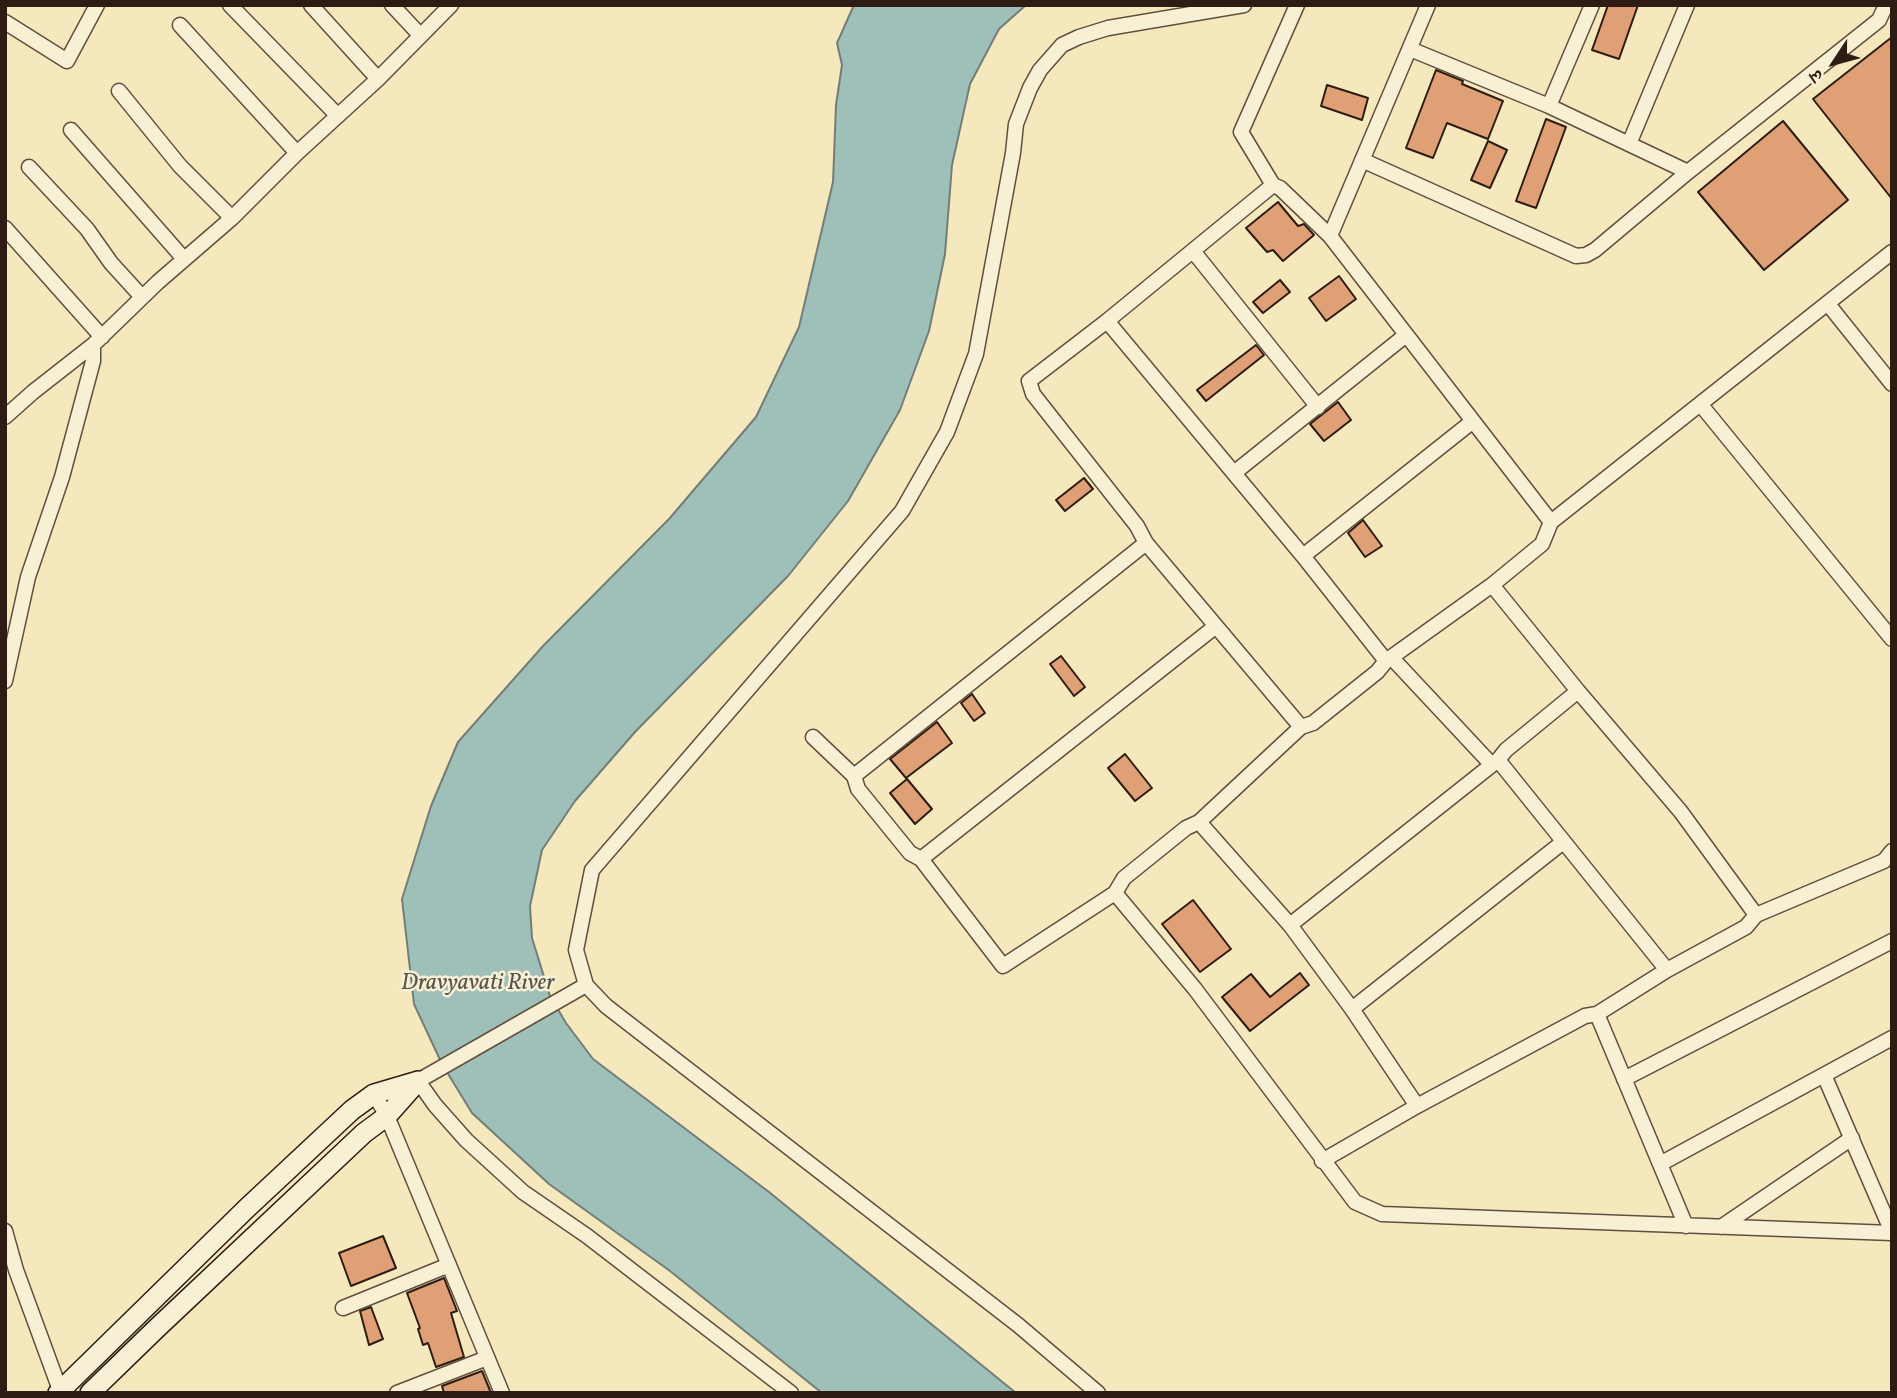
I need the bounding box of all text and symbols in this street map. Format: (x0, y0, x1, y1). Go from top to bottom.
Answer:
north arrow (1799, 28, 1869, 98)
text: उ (1804, 64, 1830, 87)
water label: Dravyavati River (401, 971, 555, 999)

